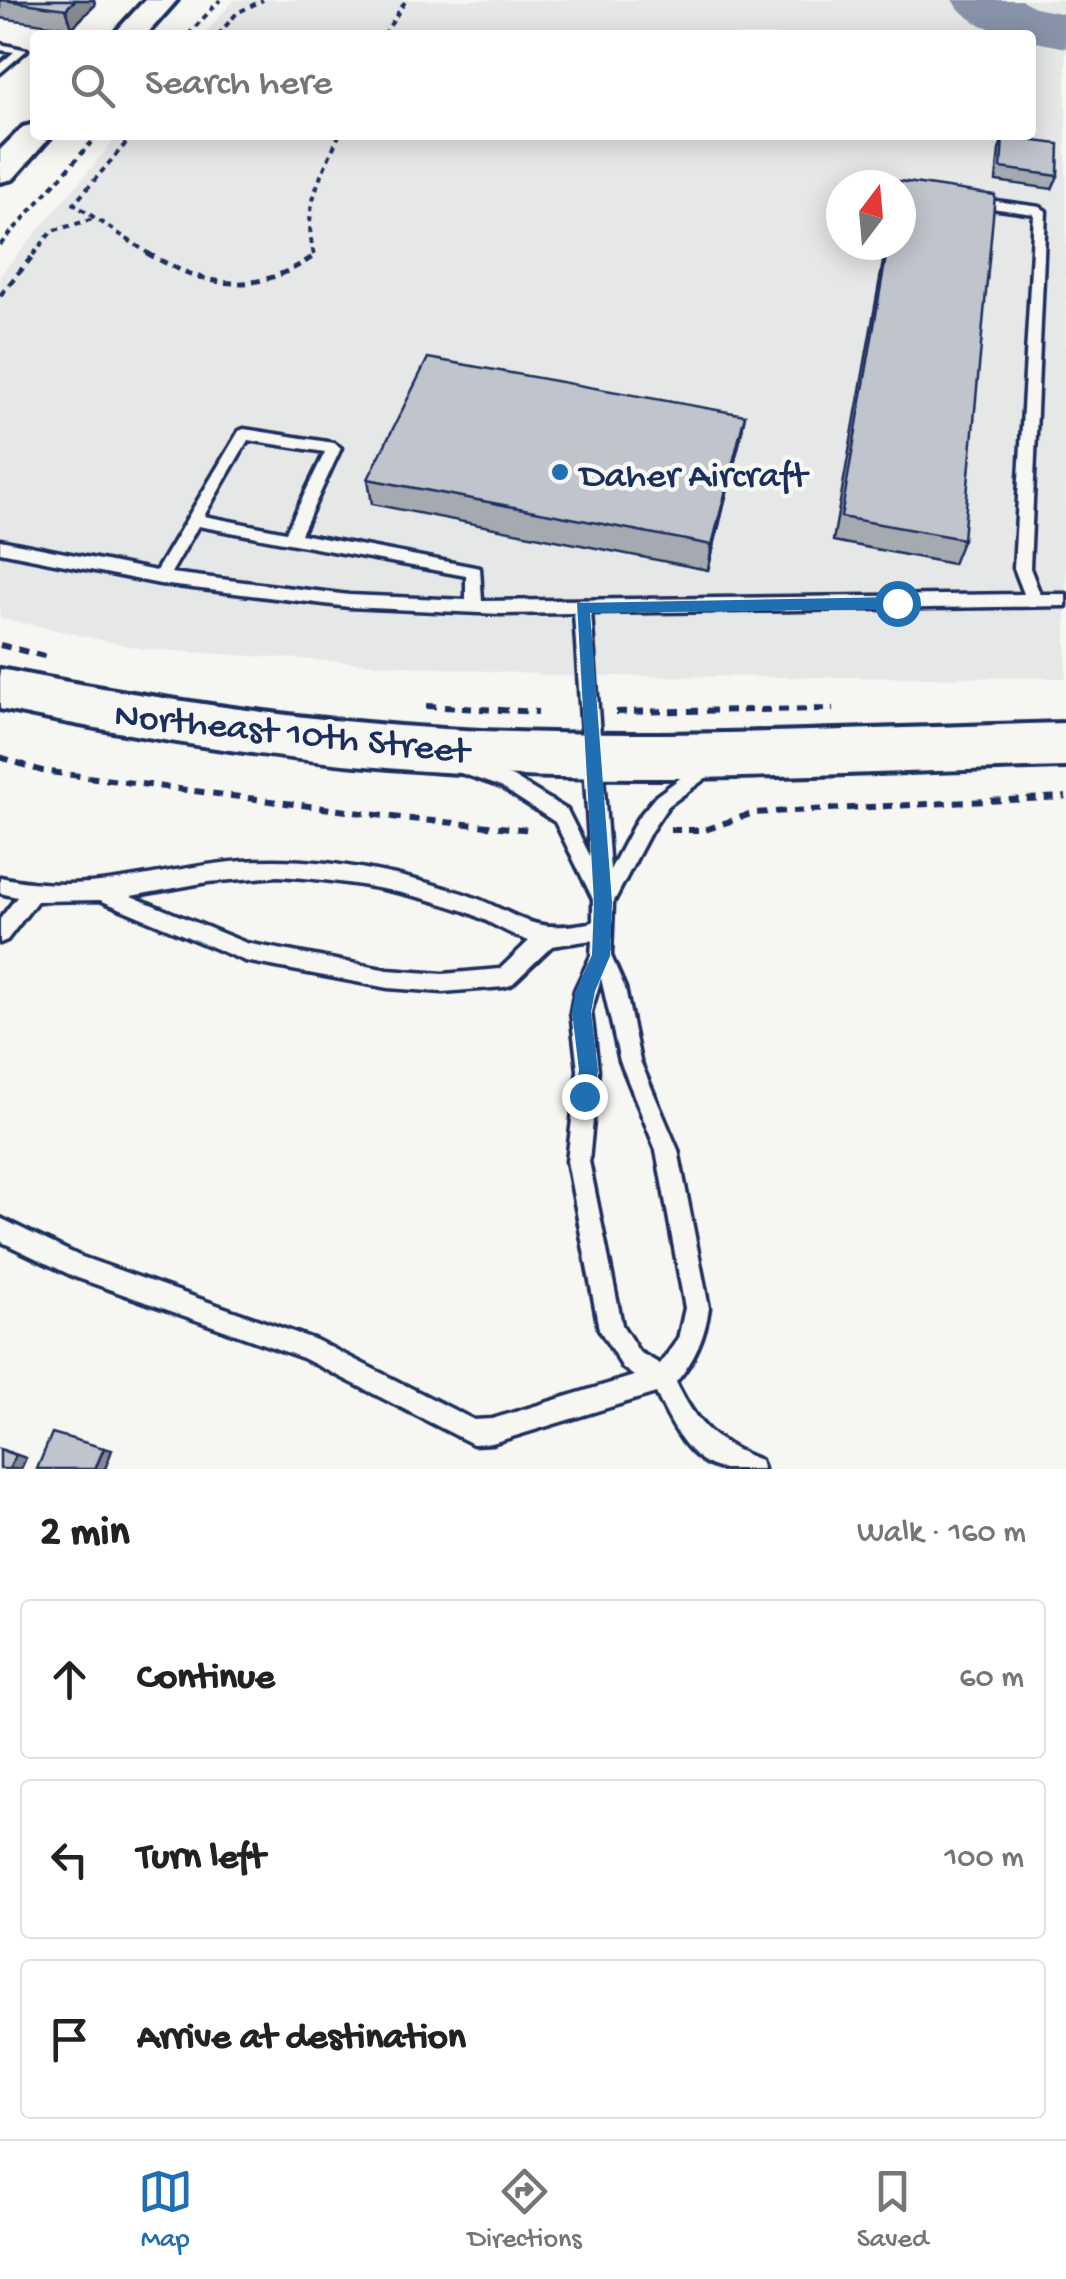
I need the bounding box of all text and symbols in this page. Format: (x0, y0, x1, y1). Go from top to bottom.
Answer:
search box (30, 30, 1036, 140)
icon: search (65, 58, 120, 113)
text: Search here (145, 63, 332, 107)
north arrow (826, 170, 916, 260)
place label: Daher Aircraft (577, 456, 811, 500)
marker: Daher Aircraft (549, 461, 571, 483)
route start (875, 581, 921, 627)
street label: Northeast 10th Street (112, 695, 474, 777)
route end (562, 1074, 608, 1120)
text: 2 min (40, 1510, 129, 1559)
text: Walk · 160 m (857, 1515, 1026, 1553)
icon: ahead (42, 1652, 97, 1707)
text: Continue (137, 1657, 275, 1701)
text: 60 m (959, 1660, 1024, 1698)
icon: left (42, 1832, 97, 1887)
text: Turn left (137, 1837, 265, 1881)
text: 100 m (944, 1840, 1024, 1878)
icon: arrive (42, 2012, 97, 2067)
text: Arrive at destination (137, 2017, 466, 2061)
tab: Map (138, 2164, 193, 2257)
tab: Directions (468, 2164, 582, 2257)
tab: Saved (857, 2164, 928, 2257)

